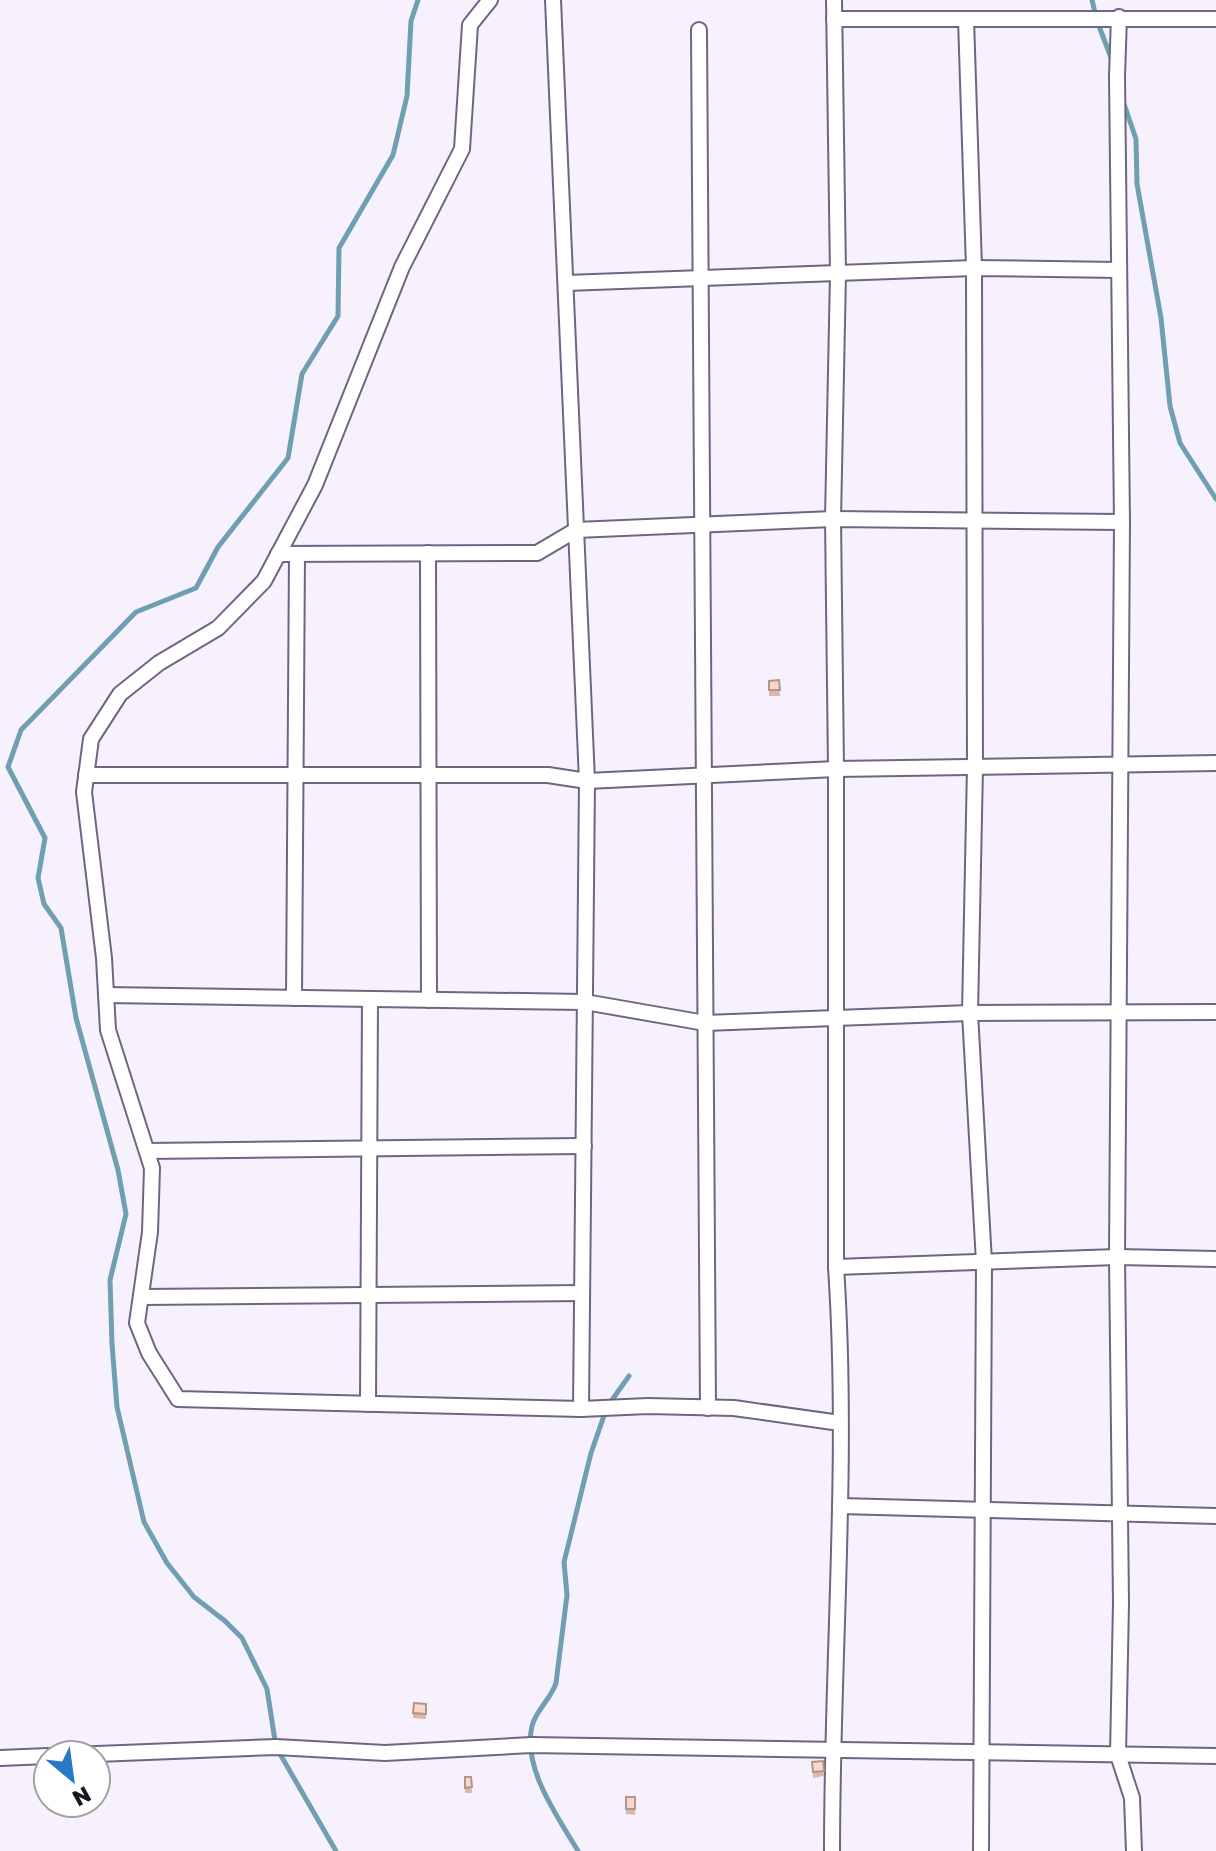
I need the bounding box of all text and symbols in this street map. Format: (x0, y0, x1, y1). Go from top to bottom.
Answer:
north arrow (32, 1739, 112, 1819)
text: N (68, 1781, 96, 1813)

